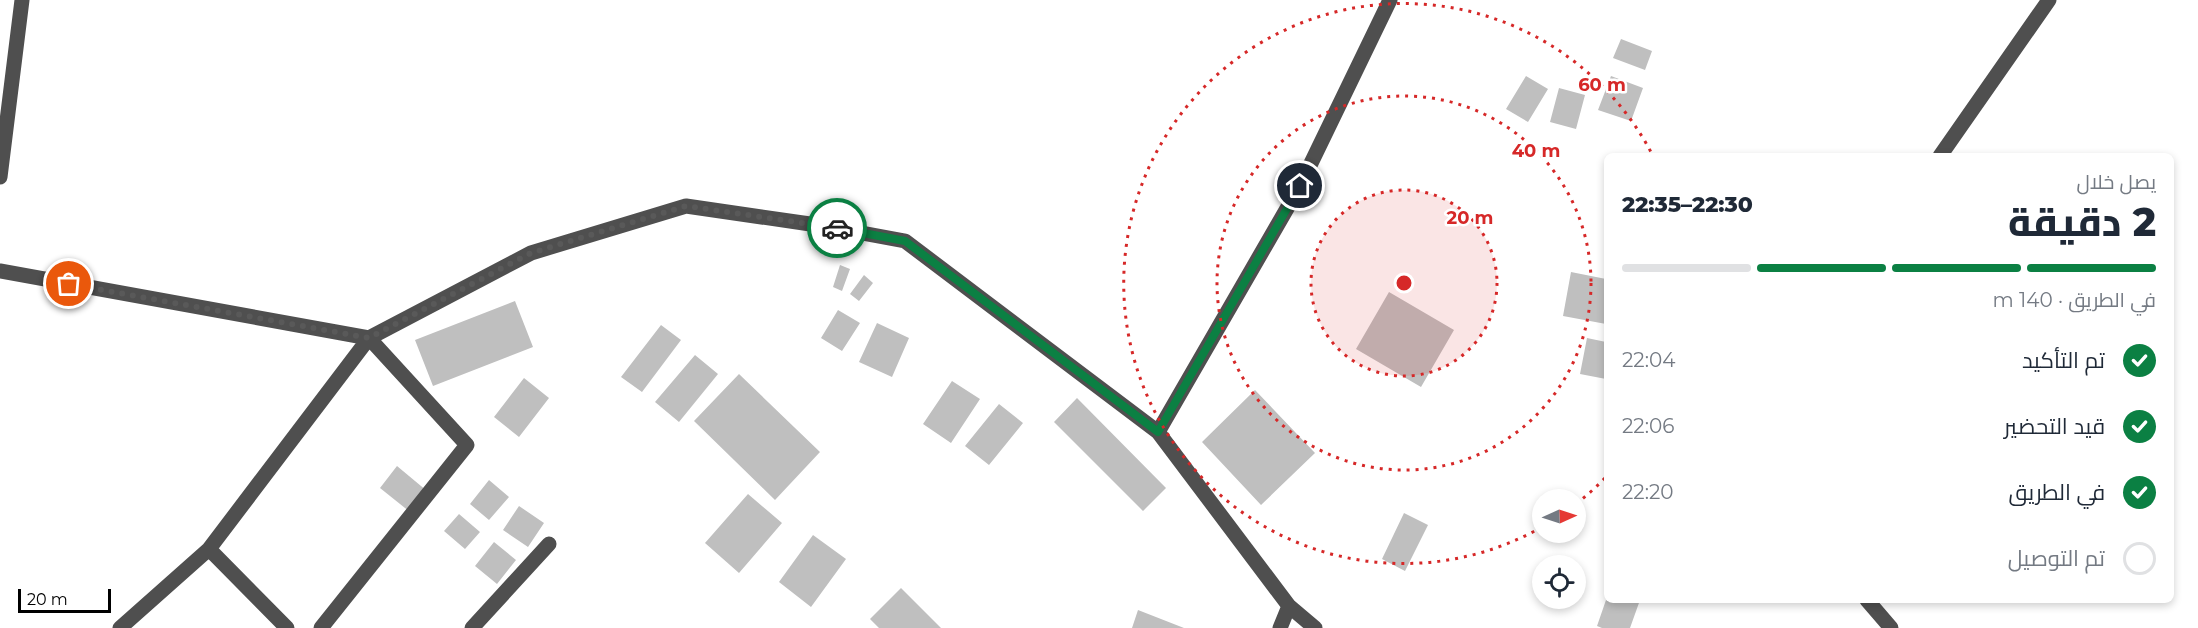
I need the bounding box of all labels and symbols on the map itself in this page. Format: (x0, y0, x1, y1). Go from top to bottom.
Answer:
text: 60 m (1578, 74, 1626, 96)
text: 40 m (1512, 140, 1560, 162)
pin (1274, 160, 1325, 211)
courier (807, 198, 867, 258)
text: 20 m (1447, 207, 1493, 229)
pin (43, 258, 94, 309)
centre of rings (1394, 273, 1414, 293)
north arrow (1532, 489, 1586, 543)
scale bar (18, 586, 111, 614)

